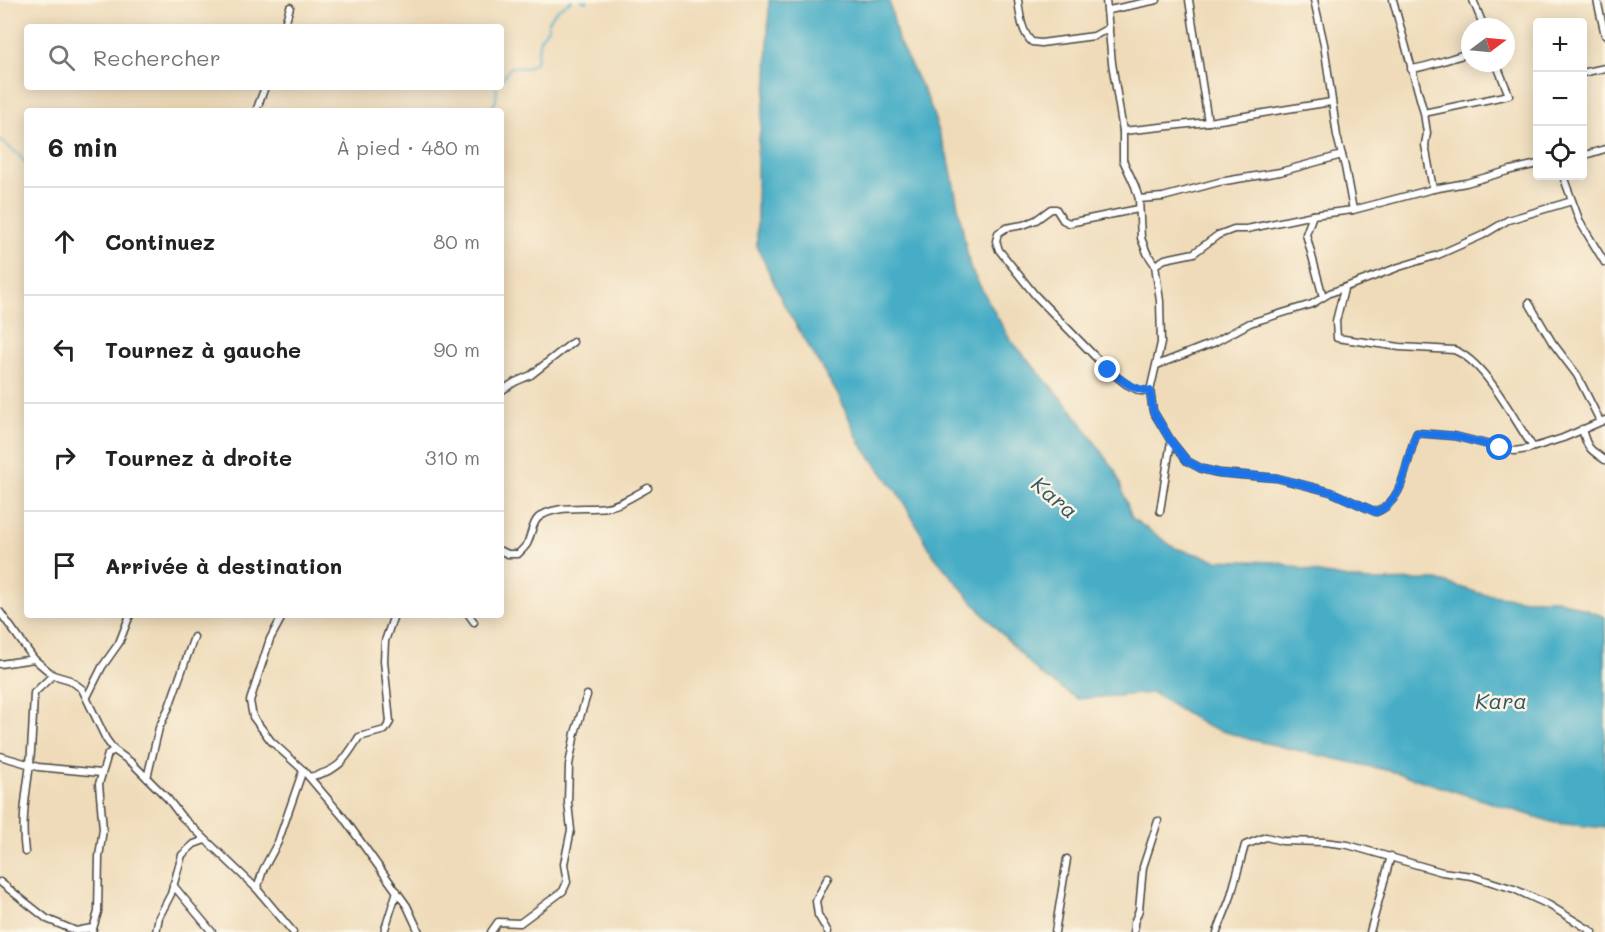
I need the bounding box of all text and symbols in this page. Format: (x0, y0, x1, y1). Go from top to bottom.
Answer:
north arrow (1461, 18, 1515, 72)
map controls (1533, 18, 1587, 180)
button: + (1533, 18, 1587, 72)
search box (24, 24, 504, 90)
icon: search (45, 41, 78, 74)
text: Rechercher (93, 43, 221, 72)
button: − (1533, 72, 1587, 126)
button: locate (1533, 126, 1587, 180)
text: 6 min (48, 130, 117, 164)
text: À pied · 480 m (336, 134, 480, 160)
icon: ahead (48, 225, 81, 258)
text: Continuez (105, 227, 215, 256)
text: 80 m (433, 228, 480, 254)
icon: left (48, 333, 81, 366)
text: Tournez à gauche (105, 335, 301, 364)
text: 90 m (434, 336, 480, 362)
route end (1094, 356, 1120, 382)
route start (1486, 434, 1512, 460)
icon: right (48, 441, 81, 474)
text: Tournez à droite (105, 443, 292, 472)
text: 310 m (425, 444, 480, 470)
water label: Kara (1026, 469, 1084, 525)
icon: arrive (48, 549, 81, 582)
text: Arrivée à destination (105, 551, 342, 580)
water label: Kara (1475, 686, 1527, 715)

